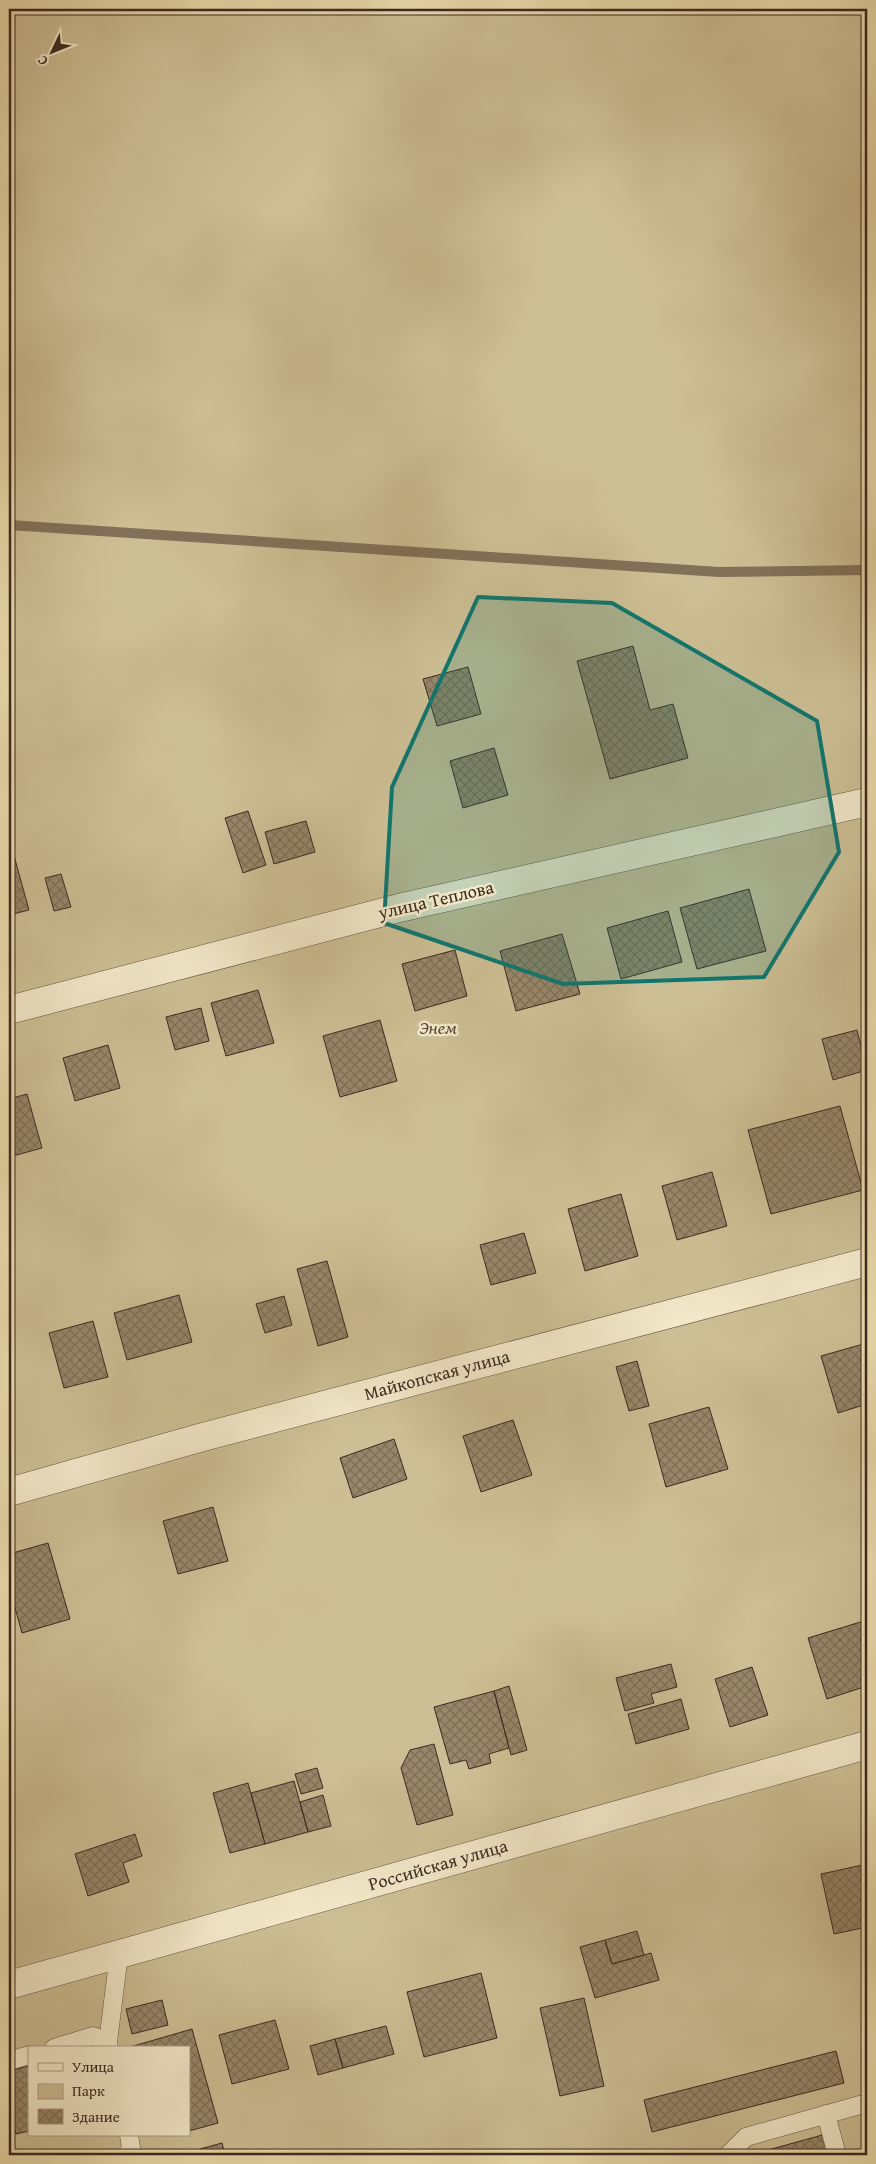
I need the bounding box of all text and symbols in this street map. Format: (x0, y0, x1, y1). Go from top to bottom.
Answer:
north arrow (28, 28, 78, 78)
text: С (32, 51, 53, 71)
street label: улица Теплова (375, 873, 497, 926)
park label: Энем (419, 1014, 457, 1041)
street label: Майкопская улица (361, 1342, 513, 1407)
street label: Российская улица (365, 1832, 511, 1897)
legend (28, 2046, 190, 2136)
text: Улица (72, 2056, 115, 2077)
text: Парк (72, 2080, 105, 2101)
text: Здание (72, 2106, 120, 2127)

